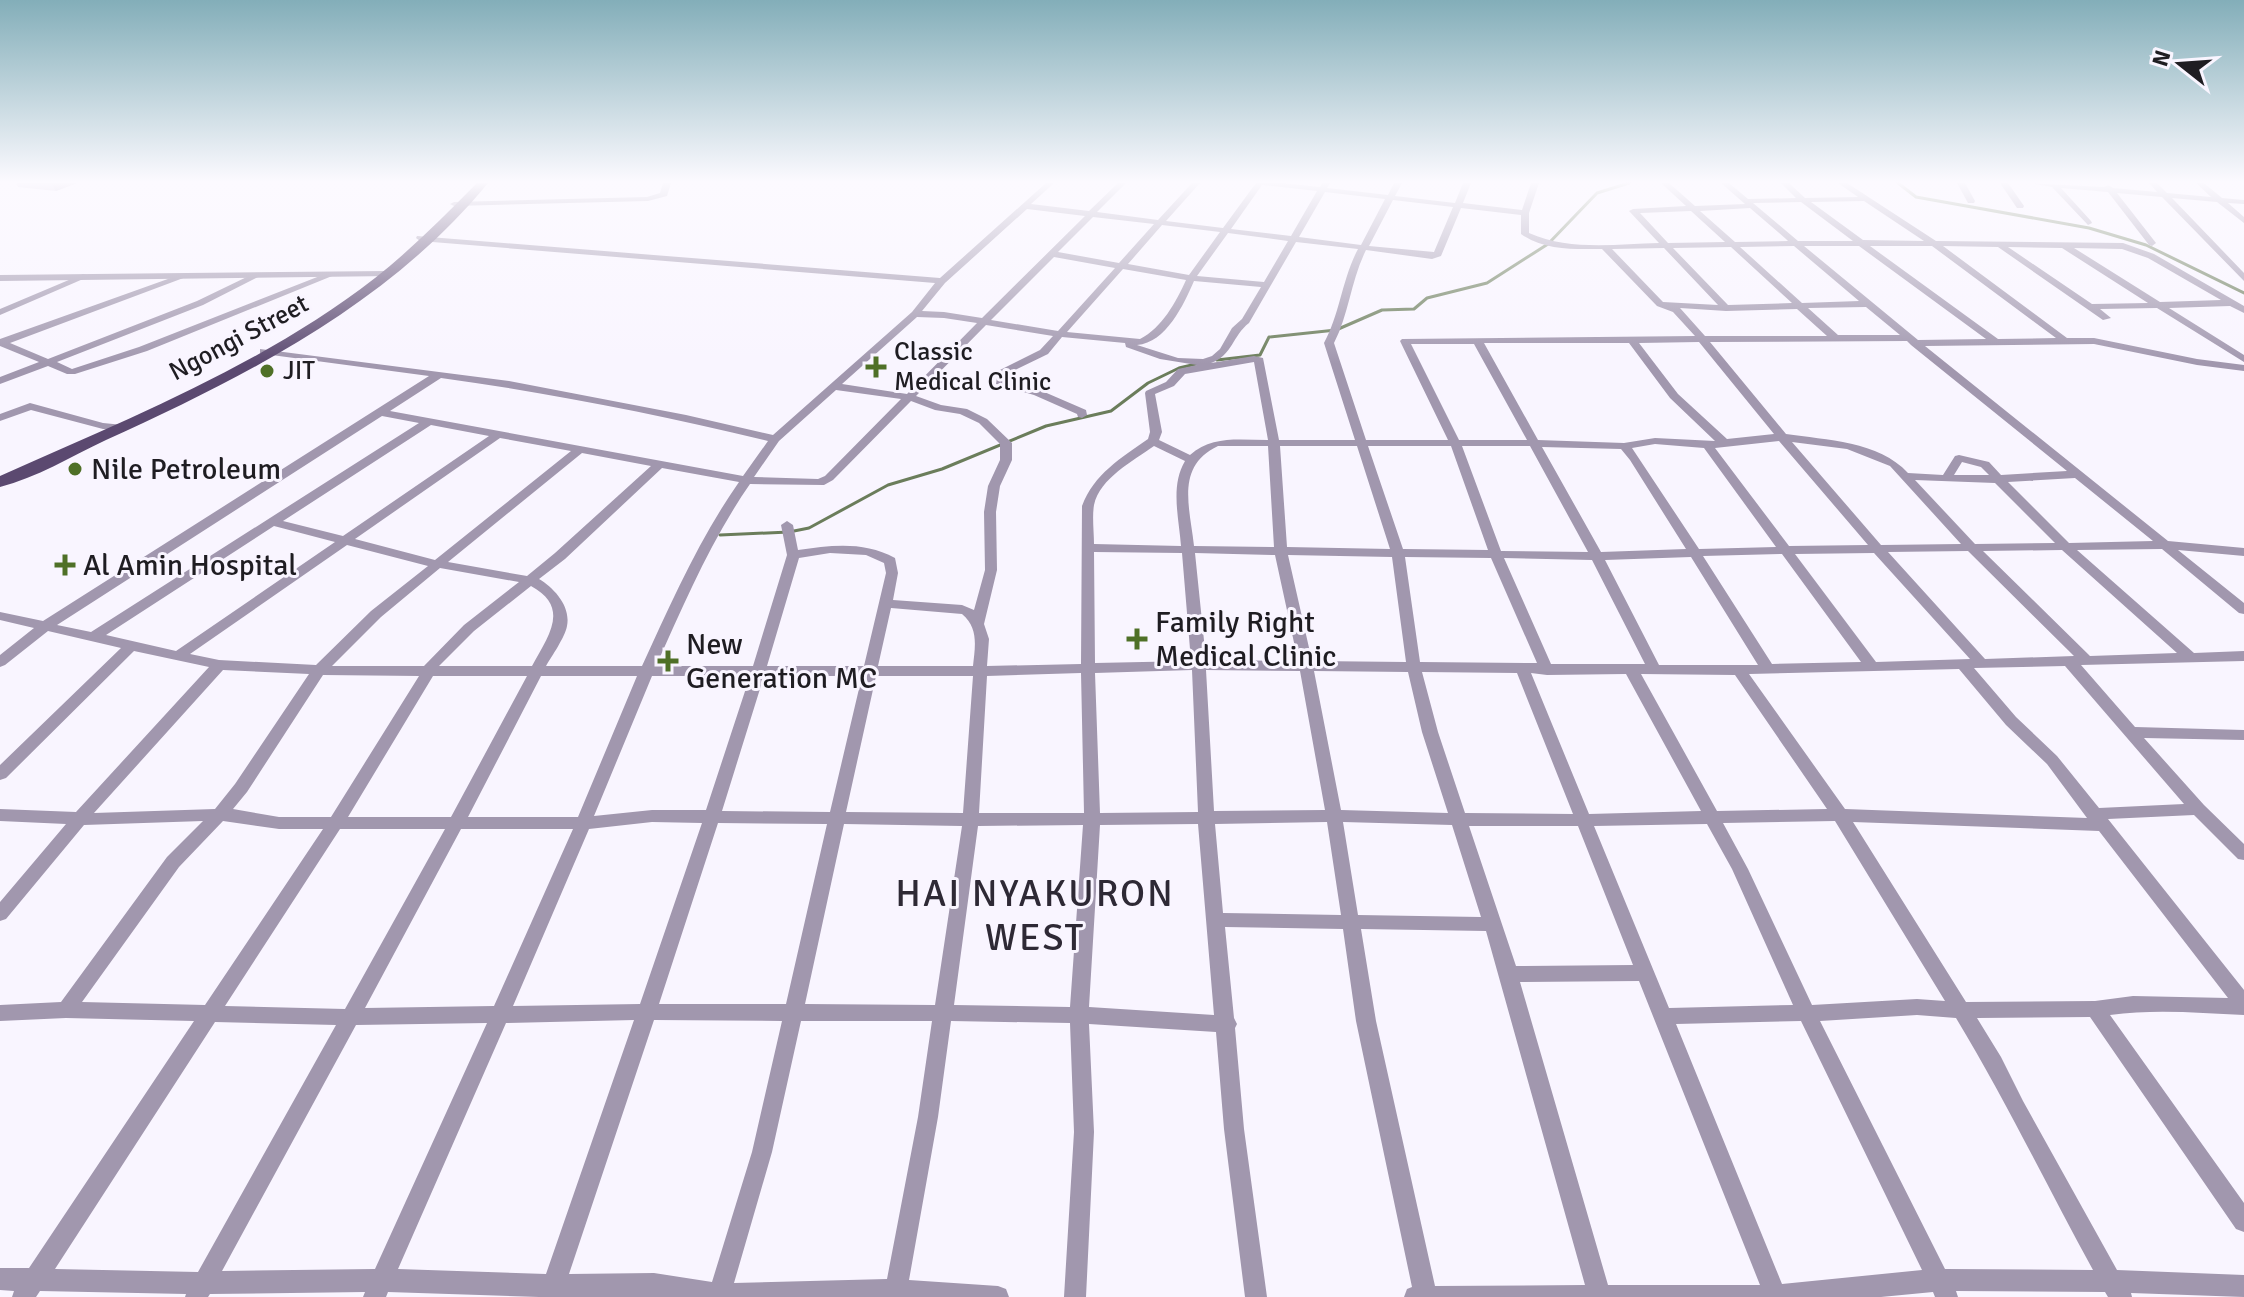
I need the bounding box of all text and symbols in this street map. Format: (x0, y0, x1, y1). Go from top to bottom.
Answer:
north arrow (2140, 24, 2220, 104)
text: N (2146, 47, 2177, 70)
street label: Ngongi Street (164, 288, 314, 388)
place label: Classic Medical Clinic (894, 336, 1051, 398)
place label: JIT (283, 355, 315, 387)
marker: Classic Medical Clinic (865, 356, 887, 378)
marker: JIT (258, 362, 276, 380)
place label: Nile Petroleum (91, 451, 281, 488)
marker: Nile Petroleum (66, 460, 84, 478)
place label: Al Amin Hospital (83, 547, 297, 584)
marker: Al Amin Hospital (54, 554, 76, 576)
place label: Family Right Medical Clinic (1155, 604, 1336, 675)
place label: New Generation MC (686, 626, 877, 697)
marker: Family Right Medical Clinic (1126, 628, 1148, 650)
marker: New Generation MC (657, 650, 679, 672)
district label: HAI NYAKURON WEST (895, 870, 1175, 961)

